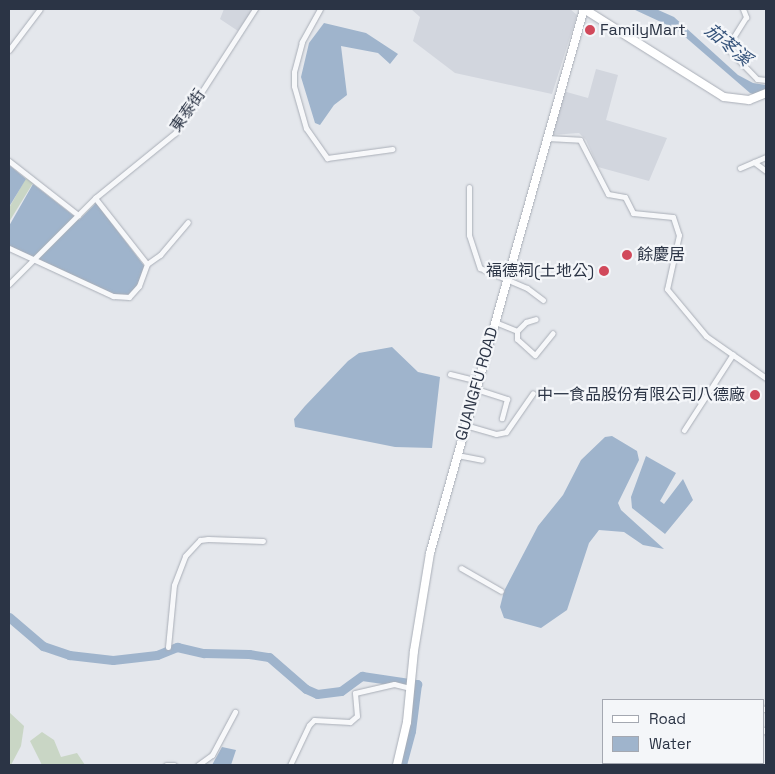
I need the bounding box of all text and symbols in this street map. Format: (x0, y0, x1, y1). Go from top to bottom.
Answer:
water label: 茄苳溪 (700, 19, 756, 71)
place label: FamilyMart (600, 20, 686, 40)
marker: FamilyMart (584, 24, 596, 36)
street label: 東泰街 (166, 86, 210, 136)
place label: 餘慶居 (637, 245, 685, 265)
marker: 餘慶居 (621, 249, 633, 261)
place label: 福德祠(土地公) (486, 261, 594, 281)
marker: 福德祠(土地公) (598, 265, 610, 277)
street label: GUANGFU ROAD (452, 325, 502, 443)
place label: 中一食品股份有限公司八德廠 (537, 385, 745, 405)
marker: 中一食品股份有限公司八德廠 (749, 389, 761, 401)
legend (602, 699, 765, 764)
text: Road (649, 709, 686, 728)
text: Water (649, 734, 691, 753)

